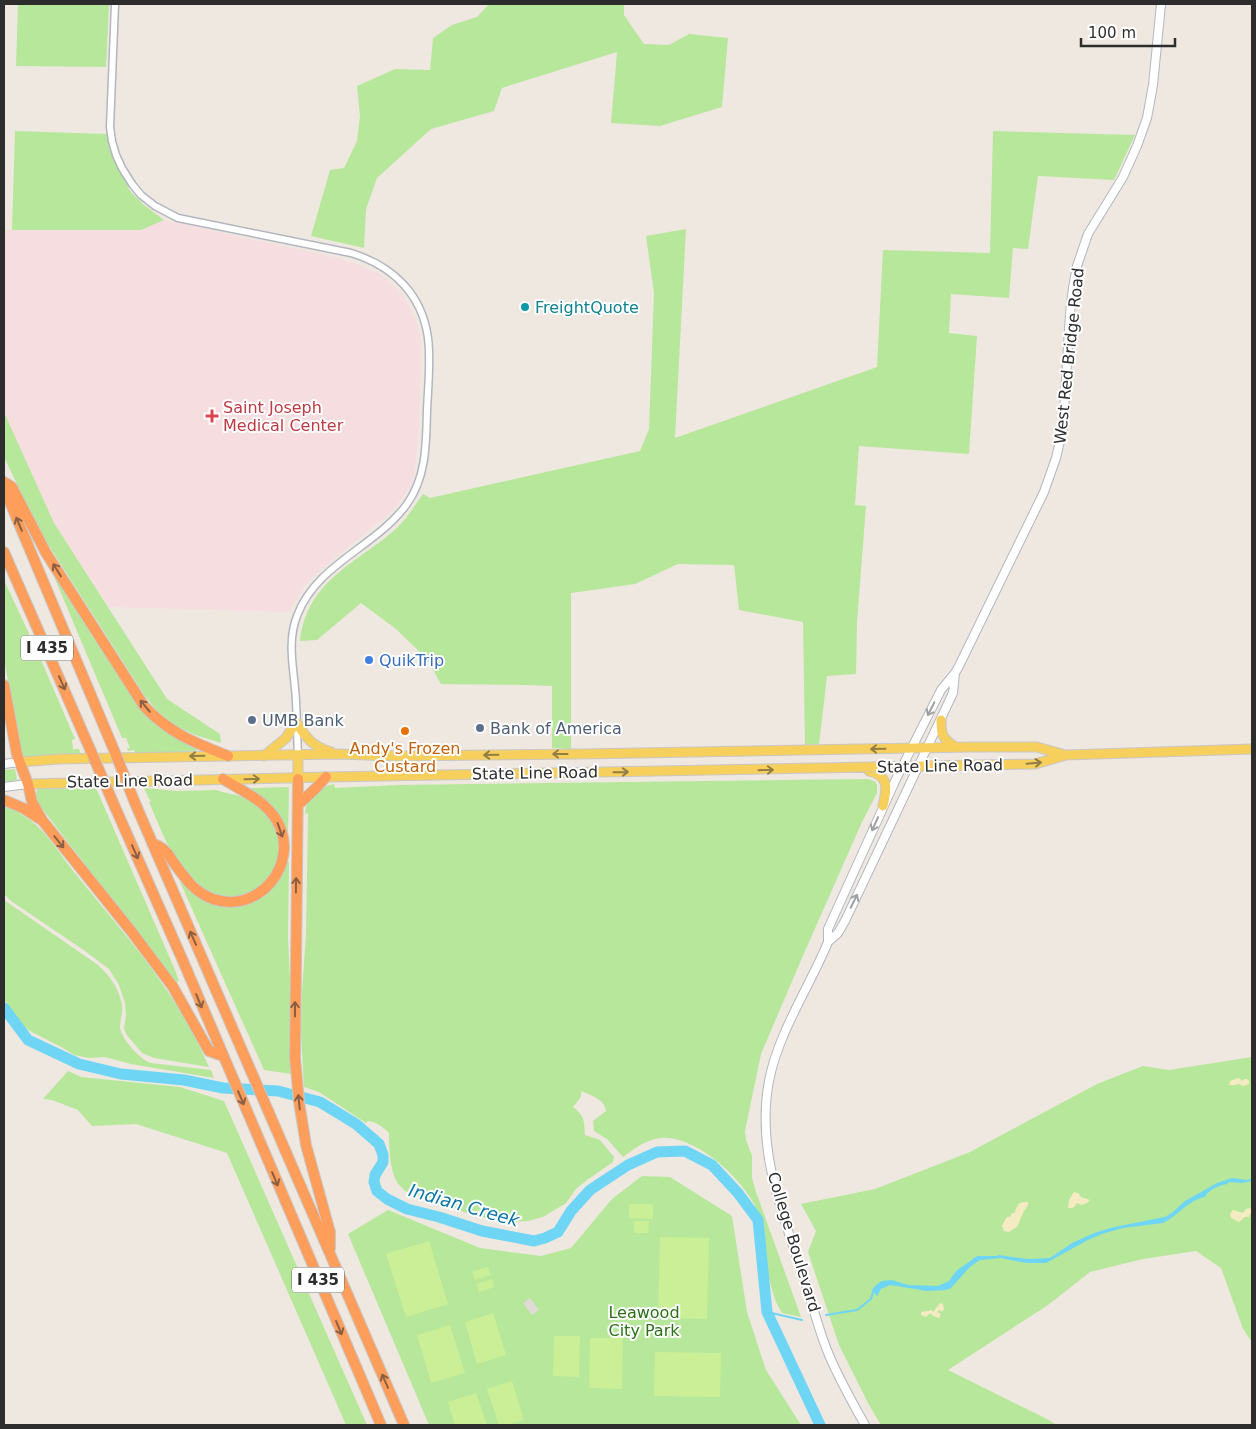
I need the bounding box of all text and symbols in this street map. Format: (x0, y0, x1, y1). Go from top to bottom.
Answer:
scale bar (1081, 15, 1175, 47)
text: 100 m (1088, 24, 1136, 42)
street label: West Red Bridge Road (1050, 267, 1088, 445)
place label: FreightQuote (535, 298, 639, 317)
marker: FreightQuote (519, 301, 531, 313)
place label: Saint Joseph Medical Center (223, 398, 344, 435)
marker: Saint Joseph Medical Center (205, 409, 219, 423)
one-way arrow (13, 517, 23, 532)
one-way arrow (52, 563, 62, 577)
road number: I 435 (21, 636, 73, 660)
place label: QuikTrip (379, 651, 444, 670)
marker: QuikTrip (363, 654, 375, 666)
one-way arrow (57, 675, 67, 690)
one-way arrow (139, 700, 151, 713)
one-way arrow (926, 701, 935, 716)
place label: UMB Bank (262, 711, 345, 730)
marker: UMB Bank (246, 714, 258, 726)
place label: Bank of America (490, 719, 622, 738)
marker: Bank of America (474, 722, 486, 734)
marker: Andy's Frozen Custard (399, 725, 411, 737)
place label: Andy's Frozen Custard (350, 739, 460, 776)
one-way arrow (870, 744, 886, 754)
one-way arrow (553, 749, 569, 759)
one-way arrow (483, 750, 499, 760)
one-way arrow (189, 752, 205, 761)
street label: State Line Road (877, 755, 1003, 777)
one-way arrow (1025, 759, 1041, 768)
street label: State Line Road (472, 762, 598, 784)
one-way arrow (758, 765, 774, 775)
one-way arrow (613, 767, 629, 777)
street label: State Line Road (67, 770, 193, 792)
one-way arrow (243, 774, 259, 784)
one-way arrow (869, 816, 879, 831)
one-way arrow (276, 822, 285, 838)
one-way arrow (54, 835, 65, 848)
one-way arrow (130, 844, 140, 859)
one-way arrow (292, 877, 301, 893)
one-way arrow (850, 894, 860, 909)
one-way arrow (188, 931, 198, 946)
one-way arrow (195, 993, 205, 1008)
one-way arrow (290, 1001, 300, 1018)
one-way arrow (236, 1090, 246, 1105)
one-way arrow (294, 1094, 304, 1110)
street label: College Boulevard (764, 1170, 824, 1314)
one-way arrow (270, 1171, 280, 1186)
water label: Indian Creek (406, 1179, 523, 1231)
road number: I 435 (292, 1268, 344, 1292)
park label: Leawood City Park (608, 1303, 680, 1340)
one-way arrow (335, 1320, 344, 1335)
one-way arrow (379, 1374, 389, 1389)

